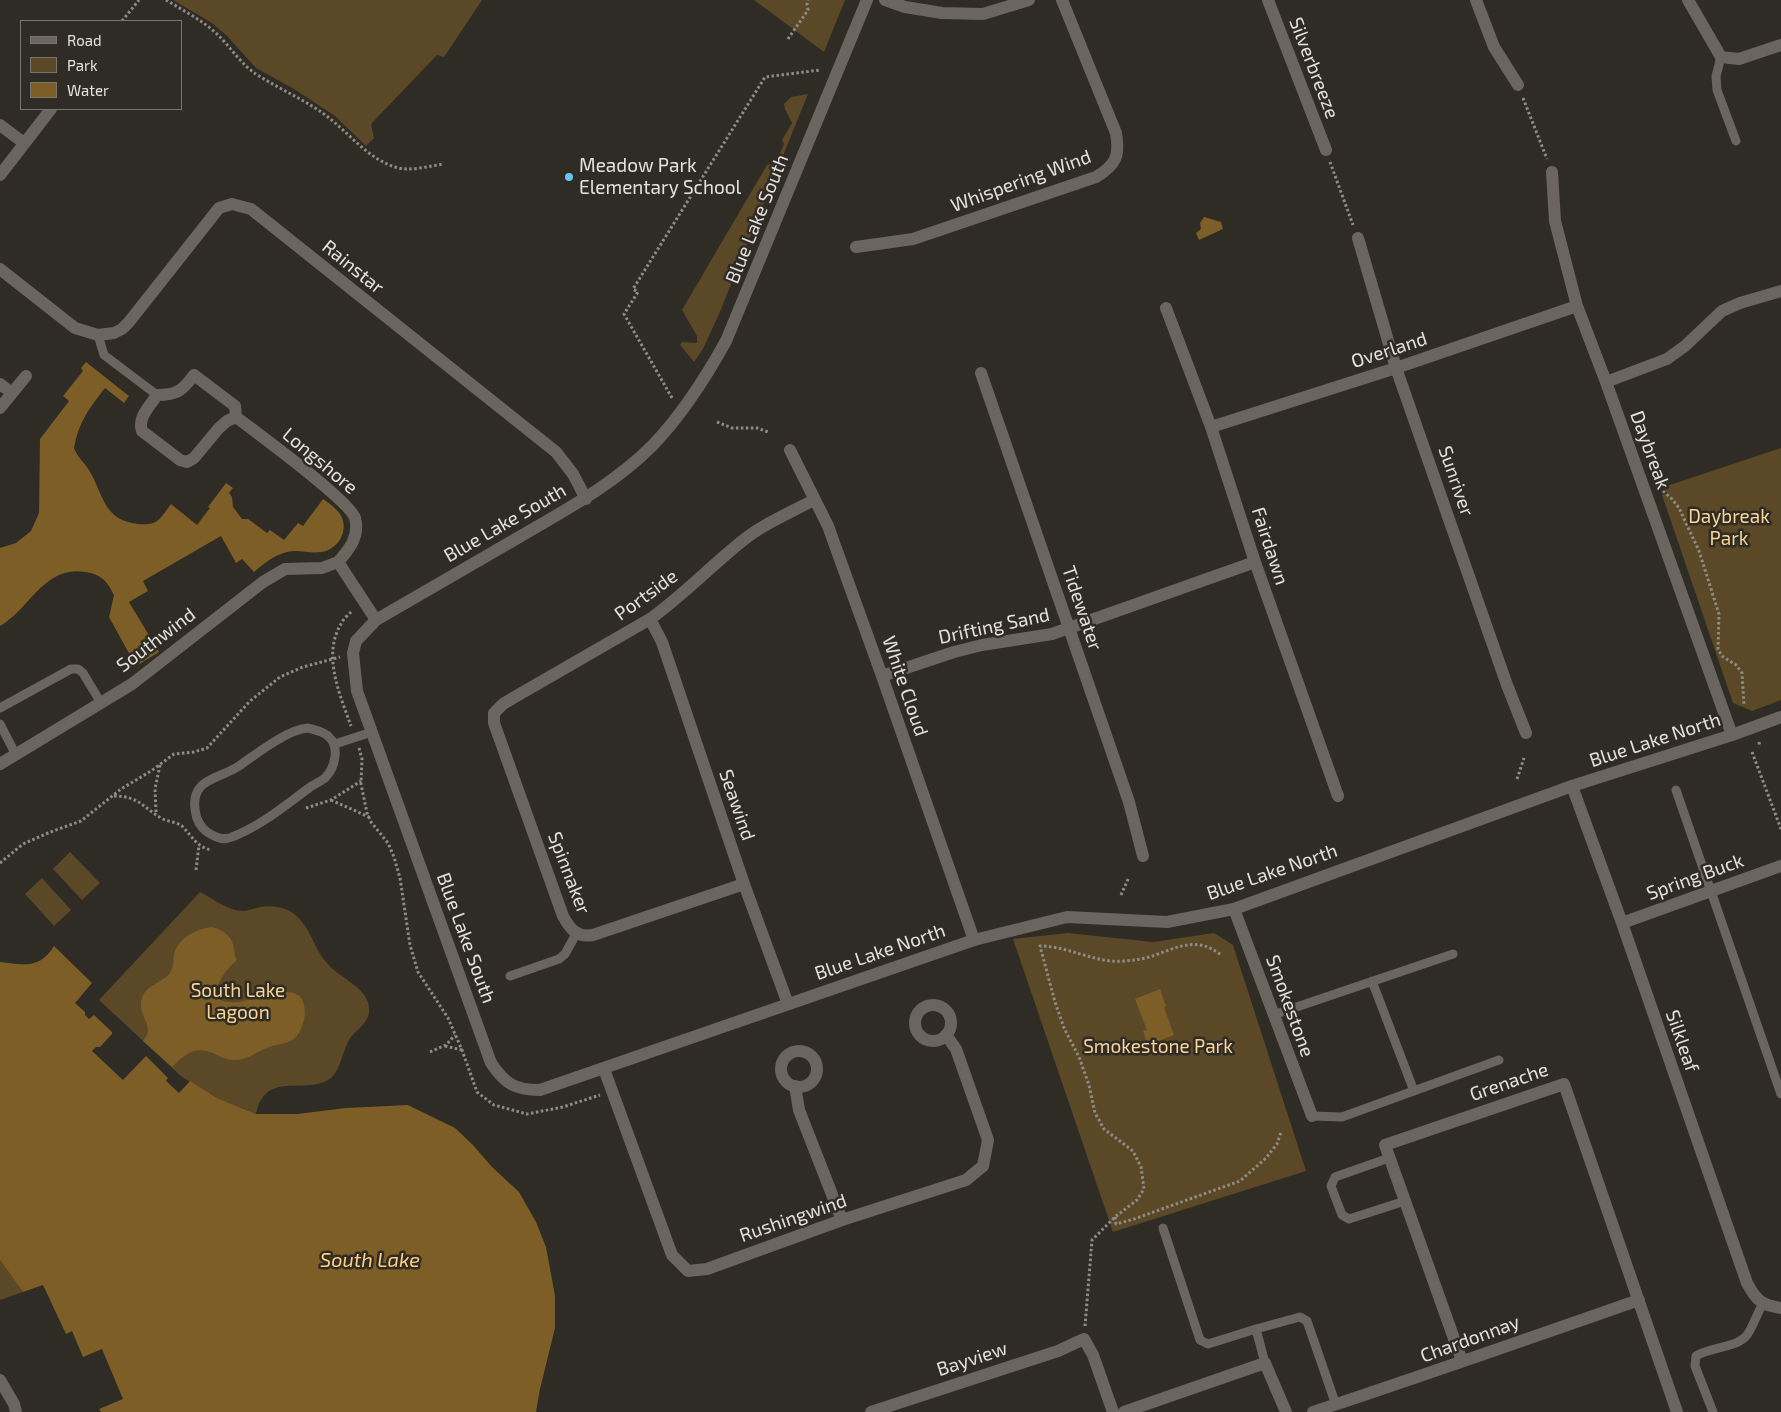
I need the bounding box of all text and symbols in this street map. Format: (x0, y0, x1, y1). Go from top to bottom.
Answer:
street label: Silverbreeze (1284, 14, 1344, 122)
legend (20, 20, 182, 110)
text: Road (67, 31, 102, 49)
text: Park (67, 56, 98, 74)
text: Water (67, 81, 109, 99)
street label: Whispering Wind (948, 145, 1094, 217)
street label: Blue Lake South (721, 151, 793, 287)
place label: Meadow Park Elementary School (579, 155, 741, 199)
marker: Meadow Park Elementary School (563, 171, 575, 183)
street label: Rainstar (318, 235, 388, 299)
street label: Overland (1348, 327, 1430, 373)
street label: Daybreak (1625, 408, 1675, 492)
street label: Longshore (278, 423, 362, 499)
street label: Sunriver (1433, 443, 1479, 519)
street label: Blue Lake South (440, 479, 570, 567)
street label: Fairdawn (1247, 504, 1293, 588)
park label: Daybreak Park (1688, 506, 1770, 550)
street label: Tidewater (1057, 563, 1107, 653)
street label: Portside (610, 565, 682, 625)
street label: Southwind (112, 603, 200, 677)
street label: Drifting Sand (936, 603, 1052, 649)
street label: White Cloud (877, 633, 933, 739)
street label: Blue Lake North (1586, 708, 1724, 772)
street label: Seawind (714, 766, 760, 844)
street label: Spinnaker (543, 829, 595, 917)
street label: Blue Lake North (1204, 839, 1340, 905)
street label: Spring Buck (1643, 849, 1747, 905)
street label: Blue Lake South (432, 870, 500, 1006)
street label: Blue Lake North (812, 919, 948, 985)
street label: Smokestone (1261, 952, 1319, 1060)
park label: South Lake Lagoon (191, 980, 285, 1024)
street label: Silkleaf (1661, 1007, 1703, 1075)
park label: Smokestone Park (1083, 1036, 1233, 1058)
street label: Grenache (1467, 1058, 1551, 1106)
street label: Rushingwind (736, 1189, 850, 1247)
water label: South Lake (320, 1248, 420, 1272)
street label: Chardonnay (1417, 1311, 1523, 1367)
street label: Bayview (934, 1337, 1010, 1381)

